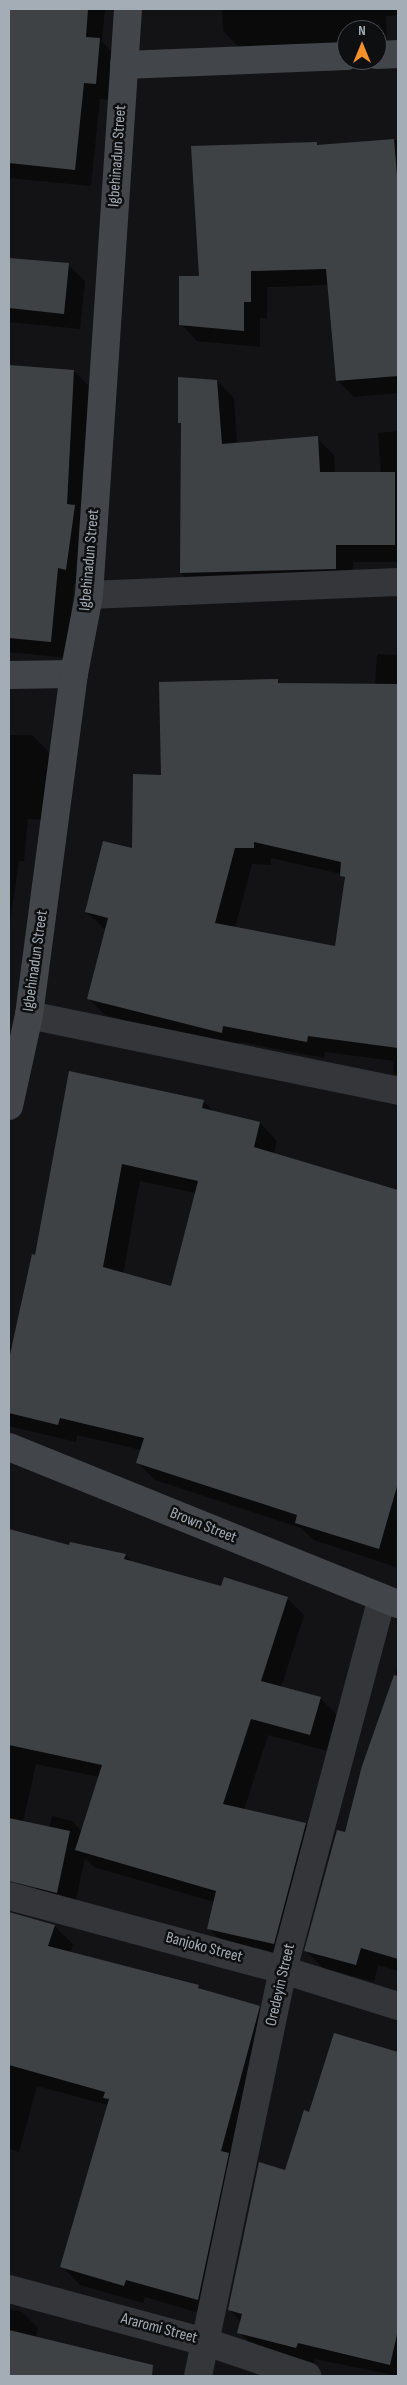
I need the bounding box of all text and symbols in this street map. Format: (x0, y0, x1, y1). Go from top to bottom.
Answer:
north arrow (337, 20, 387, 70)
text: N (358, 22, 366, 39)
street label: Igbehinadun Street (105, 104, 131, 208)
street label: Igbehinadun Street (76, 508, 104, 612)
street label: Igbehinadun Street (19, 909, 53, 1013)
street label: Brown Street (167, 1504, 239, 1548)
street label: Banjoko Street (164, 1929, 244, 1967)
street label: Oredeyin Street (262, 1942, 300, 2028)
street label: Araromi Street (119, 2310, 199, 2348)

